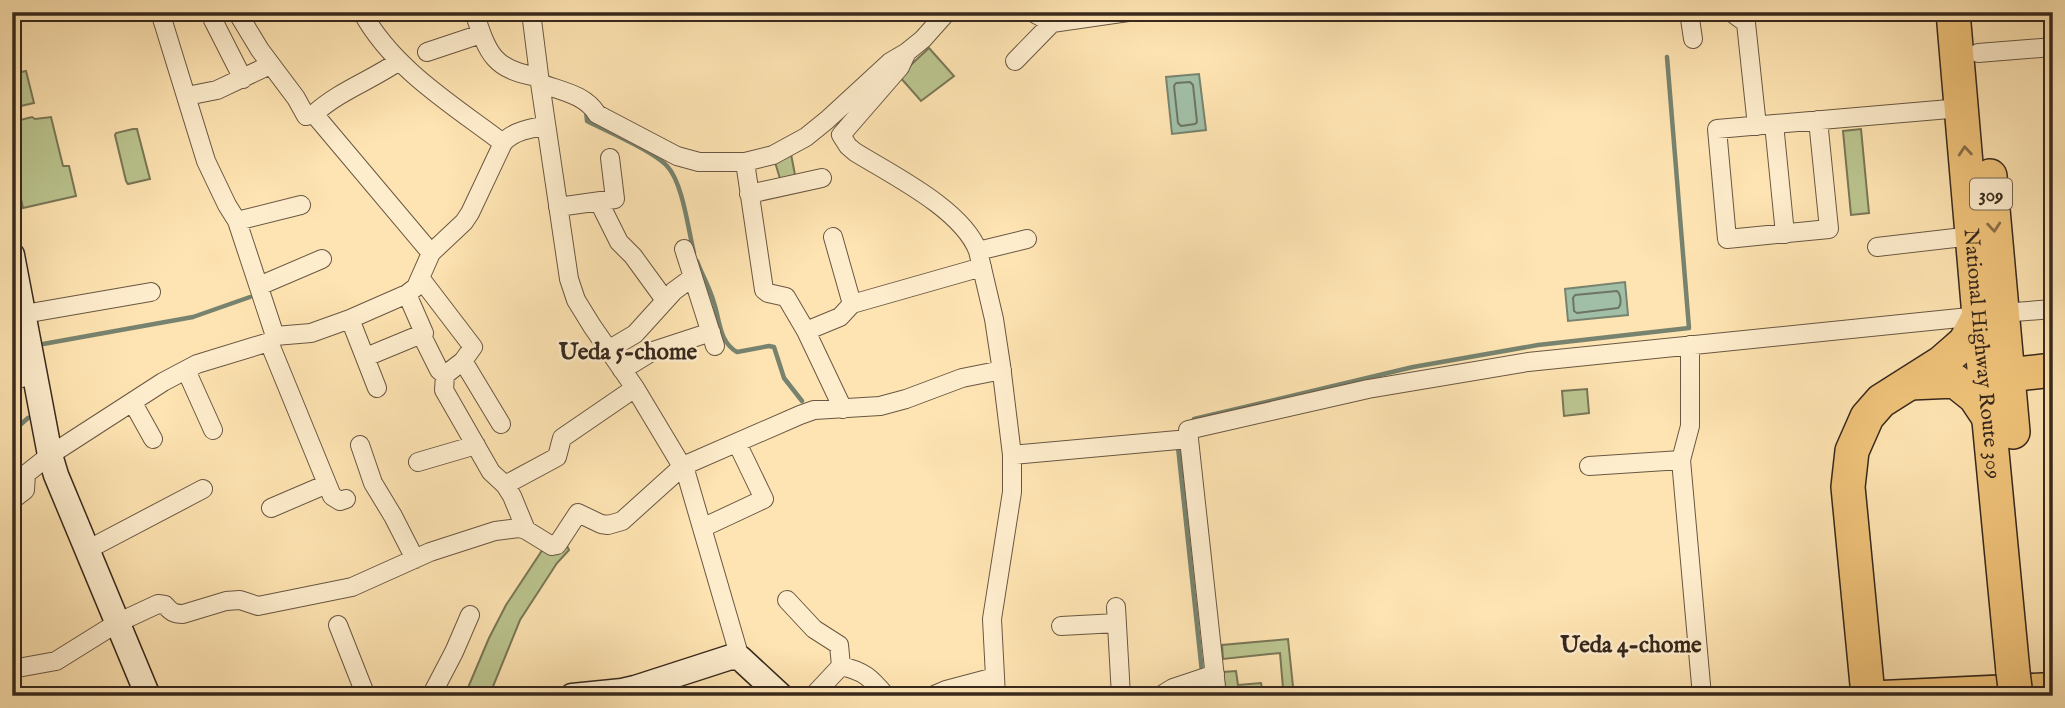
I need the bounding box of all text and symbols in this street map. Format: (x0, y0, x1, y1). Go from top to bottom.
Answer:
one-way arrow (1958, 145, 1973, 156)
road number: 309 (1970, 178, 2012, 210)
one-way arrow (1987, 221, 2002, 232)
street label: National Highway Route 309 (1957, 227, 2007, 480)
district label: Ueda 5-chome (558, 338, 698, 367)
district label: Ueda 4-chome (1559, 631, 1702, 660)

